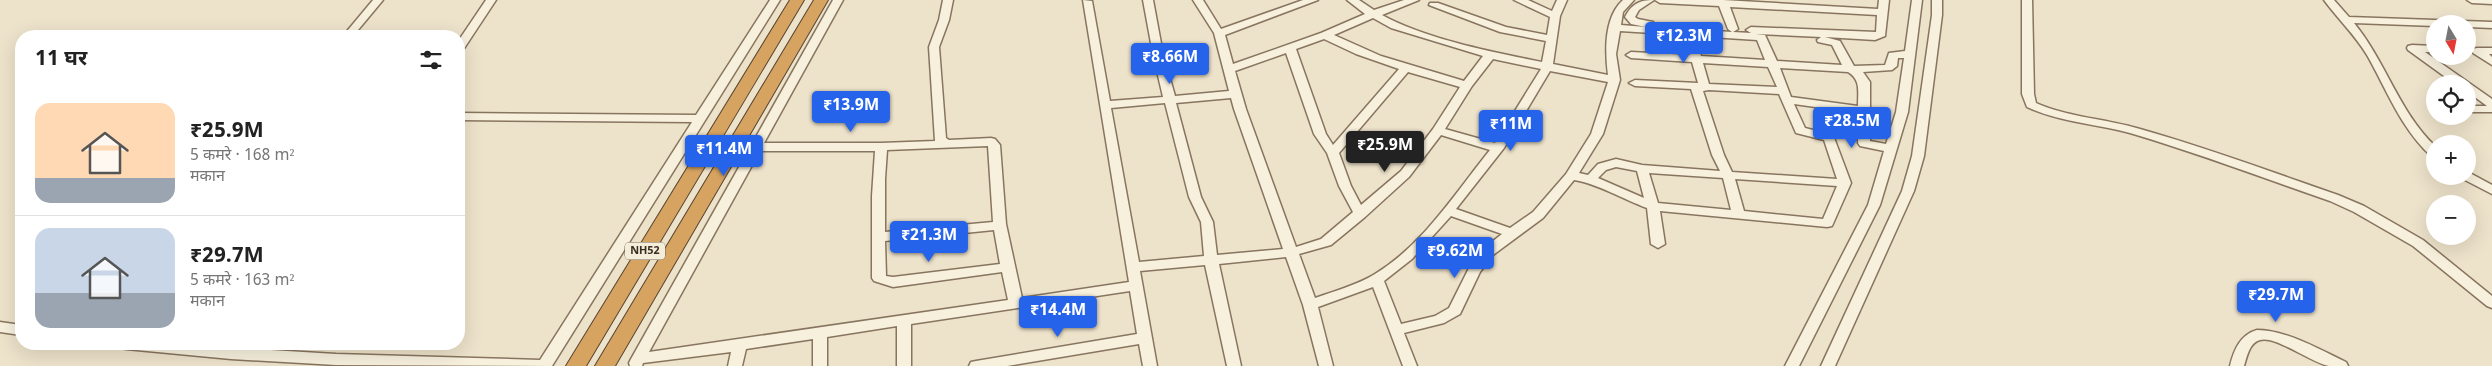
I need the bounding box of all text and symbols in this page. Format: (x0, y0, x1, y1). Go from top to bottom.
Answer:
north arrow (2426, 15, 2476, 65)
map controls (2426, 15, 2476, 245)
pin: ₹12.3M (1643, 22, 1725, 64)
text: ₹12.3M (1656, 27, 1712, 48)
pin: ₹8.66M (1129, 42, 1211, 85)
text: 11 घर (35, 46, 87, 74)
icon: filters (417, 46, 445, 74)
text: ₹8.66M (1142, 48, 1198, 69)
button: locate (2426, 75, 2476, 125)
pin: ₹13.9M (810, 90, 892, 133)
text: ₹13.9M (823, 96, 879, 117)
pin: ₹28.5M (1811, 106, 1893, 149)
pin: ₹11M (1481, 110, 1541, 152)
text: ₹28.5M (1824, 112, 1880, 133)
text: ₹11M (1490, 115, 1532, 136)
text: ₹25.9M (190, 118, 264, 146)
icon: home (75, 123, 135, 183)
pin: ₹25.9M (1344, 130, 1426, 173)
pin: ₹11.4M (683, 134, 765, 177)
button: + (2426, 135, 2476, 185)
text: ₹25.9M (1357, 136, 1413, 157)
text: ₹11.4M (696, 140, 752, 161)
text: 5 कमरे · 168 m² (190, 146, 294, 167)
text: मकान (190, 167, 225, 188)
button: − (2426, 195, 2476, 245)
pin: ₹21.3M (888, 220, 970, 263)
text: ₹21.3M (901, 226, 957, 247)
pin: ₹9.62M (1414, 236, 1496, 279)
road number: NH52 (625, 242, 665, 260)
text: ₹9.62M (1427, 242, 1483, 263)
text: ₹29.7M (190, 243, 264, 271)
icon: home (75, 248, 135, 308)
text: 5 कमरे · 163 m² (190, 271, 294, 292)
pin: ₹29.7M (2235, 280, 2317, 323)
text: ₹29.7M (2248, 286, 2304, 307)
text: मकान (190, 292, 225, 313)
pin: ₹14.4M (1017, 296, 1099, 338)
text: ₹14.4M (1030, 301, 1086, 322)

